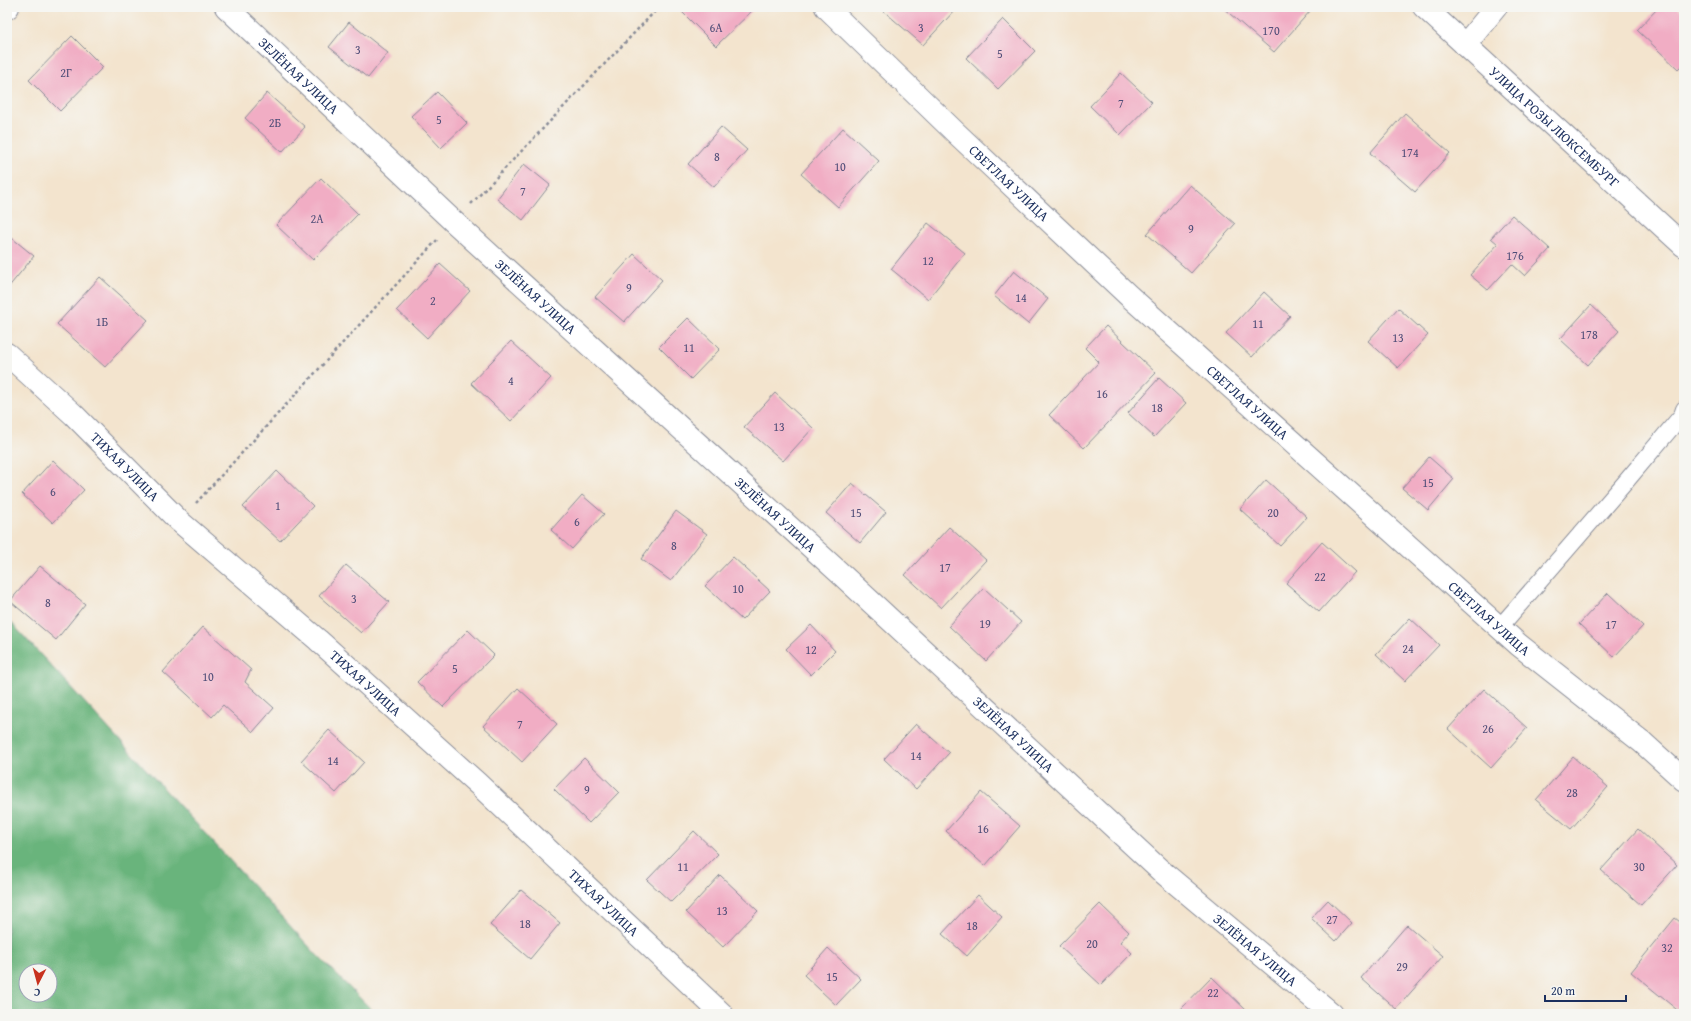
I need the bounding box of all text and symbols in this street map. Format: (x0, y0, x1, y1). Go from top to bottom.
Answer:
house number: 6А (709, 19, 723, 36)
house number: 3 (918, 19, 924, 36)
house number: 170 (1262, 22, 1280, 39)
street label: ЗЕЛЁНАЯ УЛИЦА (254, 33, 344, 119)
house number: 3 (355, 41, 361, 58)
house number: 5 (997, 45, 1003, 62)
street label: УЛИЦА РОЗЫ ЛЮКСЕМБУРГ (1485, 62, 1624, 192)
house number: 2Г (60, 64, 72, 81)
house number: 7 (1118, 95, 1124, 112)
house number: 5 (436, 111, 442, 128)
house number: 2Б (269, 114, 281, 131)
street label: СВЕТЛАЯ УЛИЦА (965, 140, 1054, 226)
house number: 174 (1401, 144, 1419, 161)
house number: 8 (714, 148, 720, 165)
house number: 10 (834, 158, 846, 175)
house number: 7 (520, 183, 526, 200)
house number: 2А (310, 210, 324, 227)
house number: 9 (1188, 220, 1194, 237)
house number: 176 (1506, 247, 1524, 264)
house number: 12 (922, 252, 934, 269)
street label: ЗЕЛЁНАЯ УЛИЦА (491, 254, 581, 339)
house number: 9 (626, 279, 632, 296)
house number: 14 (1015, 289, 1027, 306)
house number: 2 (430, 292, 436, 309)
house number: 1Б (96, 313, 108, 330)
house number: 11 (1252, 315, 1264, 332)
house number: 178 (1580, 326, 1598, 343)
house number: 13 (1392, 329, 1404, 346)
house number: 11 (683, 339, 695, 356)
street label: СВЕТЛАЯ УЛИЦА (1202, 360, 1293, 445)
house number: 4 (508, 372, 514, 389)
house number: 16 (1096, 385, 1108, 402)
house number: 18 (1151, 399, 1163, 416)
house number: 13 (773, 418, 785, 435)
street label: ТИХАЯ УЛИЦА (86, 427, 164, 506)
street label: ЗЕЛЁНАЯ УЛИЦА (730, 472, 821, 557)
house number: 15 (1422, 474, 1434, 491)
house number: 6 (50, 483, 56, 500)
house number: 1 (275, 497, 281, 514)
house number: 15 (850, 504, 862, 521)
house number: 20 (1267, 504, 1279, 521)
house number: 6 (574, 513, 580, 530)
house number: 8 (671, 537, 677, 554)
house number: 17 (939, 559, 951, 576)
house number: 22 (1314, 568, 1326, 585)
street label: СВЕТЛАЯ УЛИЦА (1444, 576, 1535, 660)
house number: 10 (732, 580, 744, 597)
house number: 3 (351, 590, 357, 607)
house number: 8 (45, 594, 51, 611)
house number: 19 (979, 615, 991, 632)
house number: 17 (1605, 616, 1617, 633)
house number: 24 (1402, 640, 1414, 657)
house number: 12 (805, 641, 817, 658)
street label: ТИХАЯ УЛИЦА (326, 645, 406, 721)
house number: 5 (452, 660, 458, 677)
house number: 10 (202, 668, 214, 685)
street label: ЗЕЛЁНАЯ УЛИЦА (969, 692, 1059, 777)
house number: 7 (517, 716, 523, 733)
house number: 26 (1482, 720, 1494, 737)
house number: 14 (910, 747, 922, 764)
house number: 14 (327, 752, 339, 769)
house number: 9 (584, 781, 590, 798)
house number: 28 (1566, 784, 1578, 801)
house number: 16 (977, 820, 989, 837)
house number: 11 (677, 858, 689, 875)
house number: 30 (1633, 858, 1645, 875)
street label: ТИХАЯ УЛИЦА (564, 864, 644, 941)
house number: 13 (716, 902, 728, 919)
street label: ЗЕЛЁНАЯ УЛИЦА (1209, 909, 1302, 991)
house number: 27 (1326, 911, 1338, 928)
house number: 18 (519, 915, 531, 932)
house number: 18 (966, 917, 978, 934)
house number: 20 (1086, 935, 1098, 952)
house number: 32 (1661, 939, 1673, 956)
house number: 29 (1396, 958, 1408, 975)
north arrow (18, 963, 58, 1003)
house number: 15 (826, 968, 838, 985)
scale bar (1545, 977, 1626, 1003)
text: 20 m (1551, 982, 1575, 999)
house number: 22 (1207, 984, 1219, 1001)
text: С (33, 985, 41, 1001)

